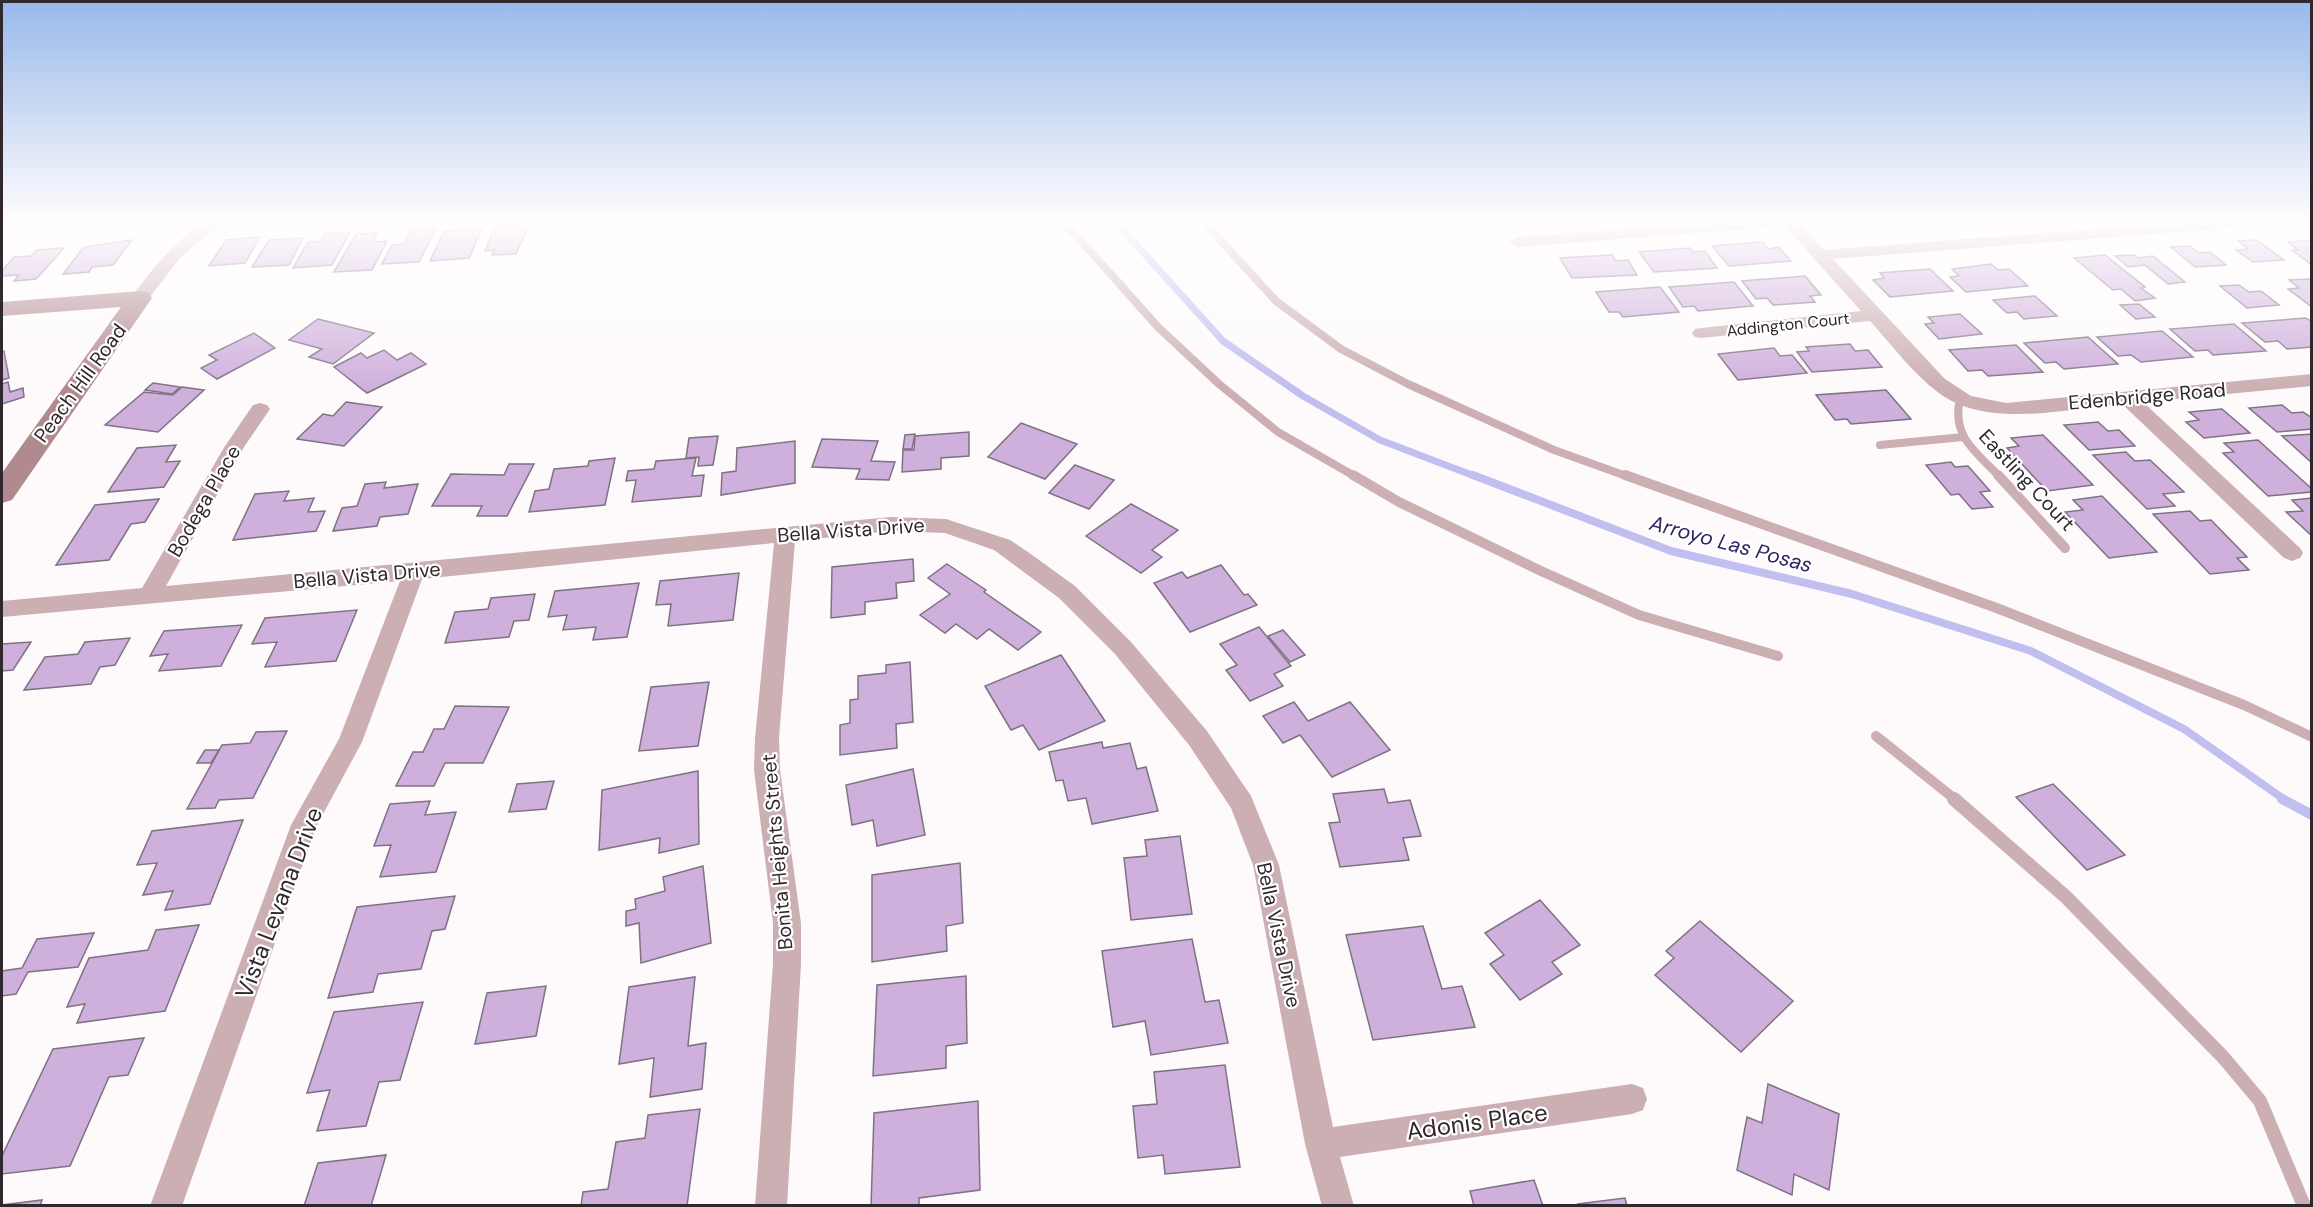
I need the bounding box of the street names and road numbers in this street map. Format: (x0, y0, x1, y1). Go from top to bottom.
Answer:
street label: Addington Court (1726, 308, 1851, 341)
street label: Peach Hill Road (28, 318, 132, 448)
street label: Edenbridge Road (2067, 376, 2227, 416)
street label: Eastling Court (1973, 424, 2081, 536)
street label: Bodega Place (162, 440, 246, 562)
street label: Bella Vista Drive (776, 512, 926, 548)
street label: Bella Vista Drive (292, 556, 442, 594)
street label: Bonita Heights Street (755, 753, 799, 951)
street label: Vista Levana Drive (228, 803, 329, 1003)
street label: Bella Vista Drive (1251, 860, 1307, 1010)
street label: Adonis Place (1404, 1096, 1550, 1147)

